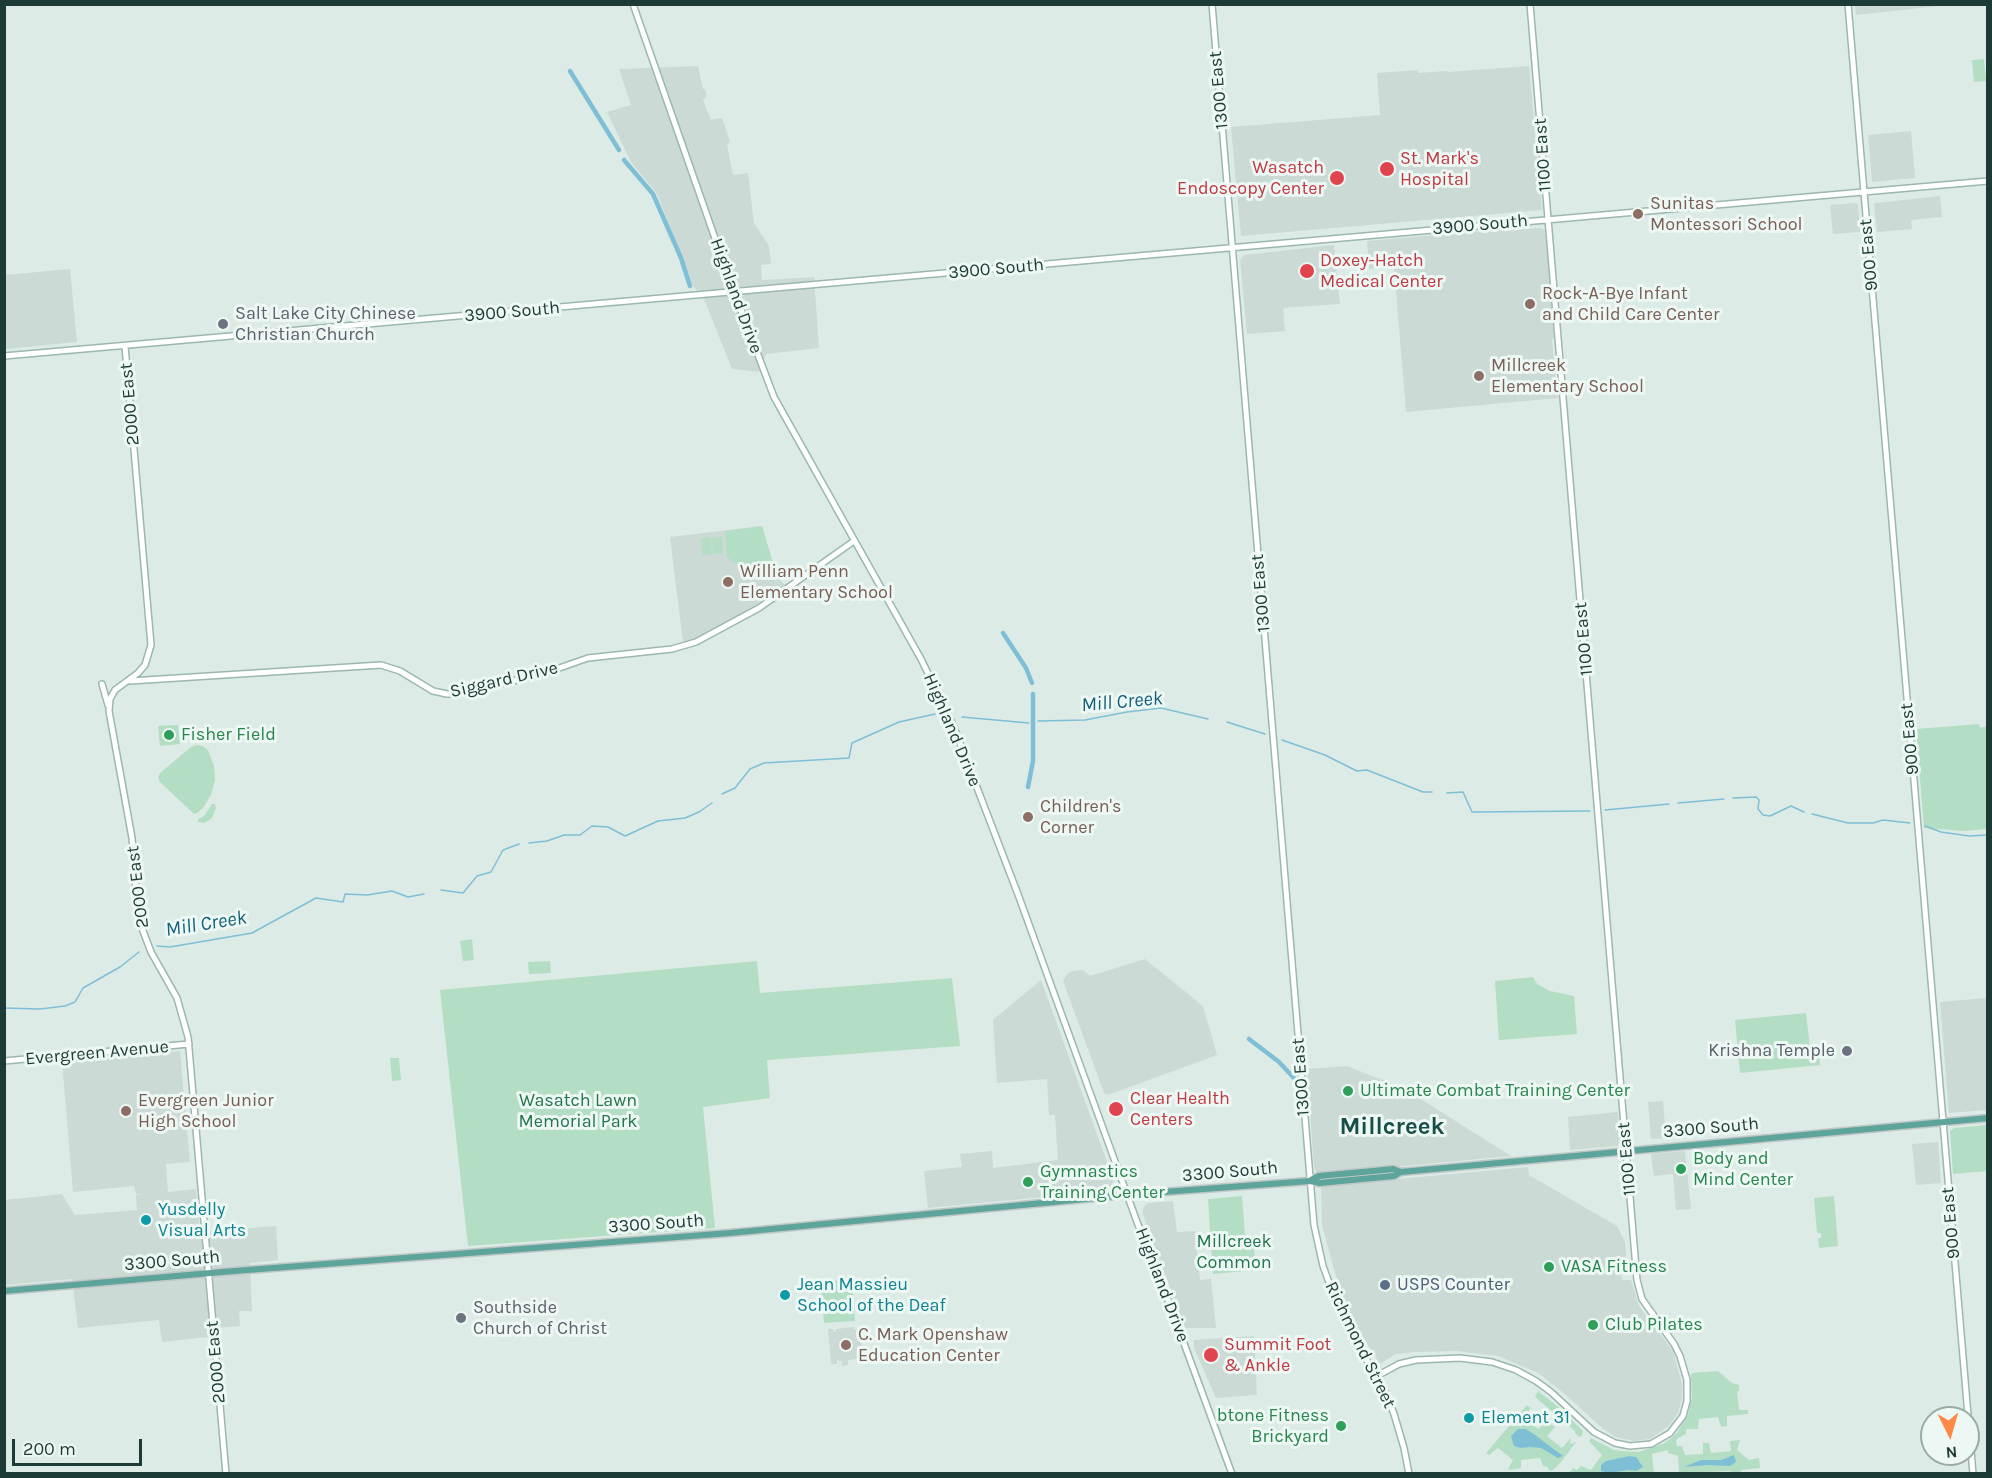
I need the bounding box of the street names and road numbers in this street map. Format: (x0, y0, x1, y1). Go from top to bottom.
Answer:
street label: 1300 East (1205, 50, 1233, 130)
street label: 1100 East (1530, 117, 1556, 193)
street label: 3900 South (1431, 210, 1529, 240)
street label: 900 East (1855, 218, 1883, 292)
street label: Highland Drive (705, 235, 767, 357)
street label: 3900 South (947, 254, 1045, 284)
street label: 3900 South (463, 297, 561, 327)
street label: 2000 East (116, 362, 144, 446)
street label: 1300 East (1247, 553, 1275, 633)
street label: 1100 East (1570, 601, 1598, 677)
street label: Siggard Drive (448, 657, 560, 703)
street label: Highland Drive (918, 670, 986, 790)
street label: 900 East (1896, 702, 1924, 776)
street label: 2000 East (122, 844, 154, 930)
street label: Evergreen Avenue (24, 1036, 170, 1070)
street label: 1300 East (1287, 1037, 1315, 1117)
street label: 3300 South (1662, 1113, 1760, 1143)
street label: 1100 East (1613, 1121, 1641, 1197)
street label: 3300 South (1181, 1157, 1279, 1187)
street label: 900 East (1937, 1186, 1965, 1260)
street label: 3300 South (607, 1210, 705, 1238)
street label: Highland Drive (1130, 1225, 1194, 1345)
street label: 3300 South (123, 1246, 221, 1276)
street label: Richmond Street (1320, 1278, 1400, 1412)
street label: 2000 East (202, 1320, 230, 1404)

